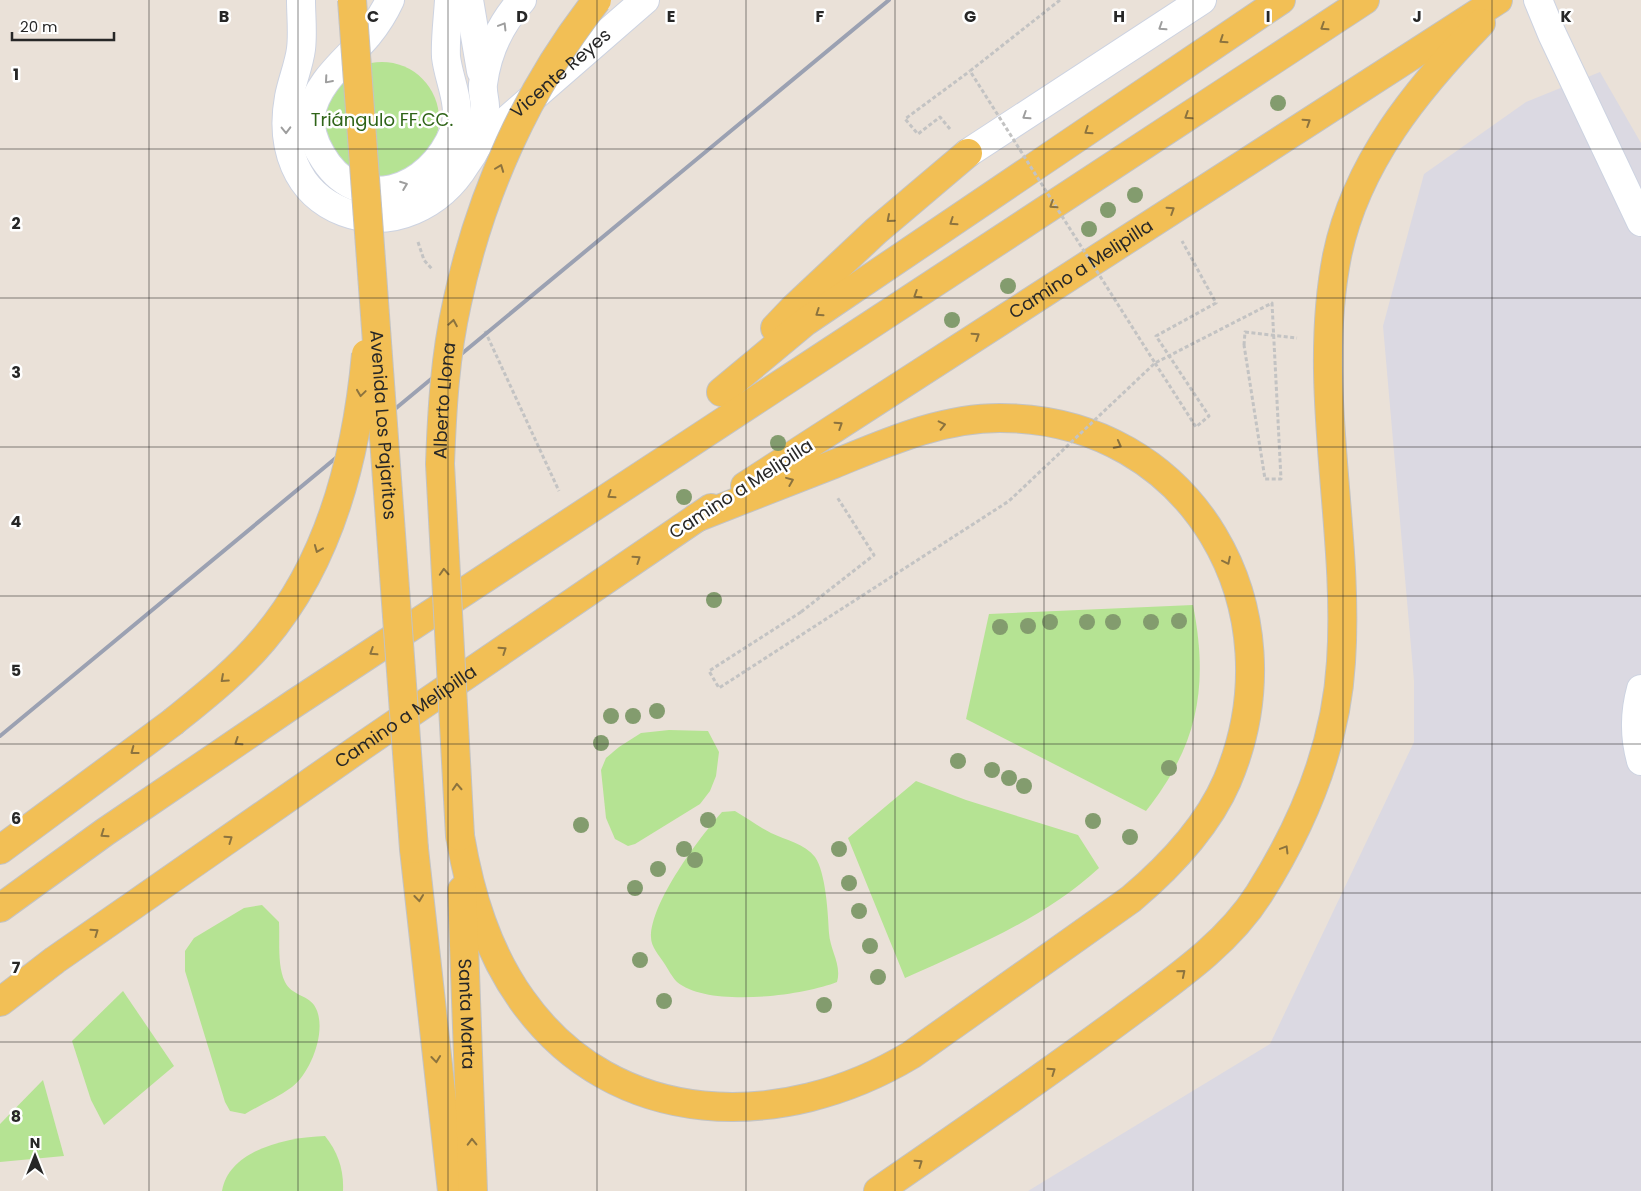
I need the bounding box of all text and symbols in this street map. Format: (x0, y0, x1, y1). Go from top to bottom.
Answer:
text: B (219, 5, 229, 28)
text: C (367, 5, 379, 28)
text: D (516, 5, 528, 28)
text: E (667, 5, 675, 28)
text: F (816, 5, 825, 28)
text: G (964, 5, 976, 28)
text: H (1113, 5, 1125, 28)
text: I (1266, 5, 1270, 28)
text: J (1412, 5, 1422, 28)
text: K (1560, 5, 1572, 28)
scale bar (12, 10, 115, 42)
text: 20 m (20, 16, 58, 37)
one-way arrow (1158, 20, 1167, 30)
one-way arrow (1320, 21, 1330, 30)
one-way arrow (497, 22, 507, 31)
street label: Vicente Reyes (505, 22, 616, 123)
one-way arrow (1219, 34, 1228, 43)
text: 1 (13, 63, 19, 86)
one-way arrow (325, 74, 334, 83)
park label: Triángulo FF.CC. (311, 107, 453, 132)
one-way arrow (1022, 109, 1031, 119)
one-way arrow (1185, 110, 1194, 119)
one-way arrow (1302, 119, 1311, 128)
one-way arrow (1084, 125, 1094, 134)
one-way arrow (281, 127, 291, 135)
one-way arrow (493, 164, 504, 173)
one-way arrow (399, 181, 408, 191)
one-way arrow (1049, 199, 1058, 208)
one-way arrow (1165, 207, 1174, 216)
text: 2 (11, 212, 21, 235)
one-way arrow (887, 213, 896, 222)
street label: Camino a Melipilla (1004, 213, 1158, 324)
one-way arrow (949, 216, 959, 225)
one-way arrow (913, 288, 922, 298)
one-way arrow (815, 307, 824, 316)
one-way arrow (448, 319, 458, 328)
street label: Avenida Los Pajaritos (364, 329, 403, 520)
one-way arrow (970, 333, 979, 343)
street label: Alberto Llona (427, 341, 461, 460)
text: 3 (11, 361, 21, 384)
one-way arrow (356, 389, 367, 397)
one-way arrow (938, 420, 947, 431)
one-way arrow (834, 422, 843, 431)
street label: Camino a Melipilla (664, 433, 818, 545)
one-way arrow (1112, 438, 1121, 448)
one-way arrow (785, 477, 794, 487)
one-way arrow (608, 489, 617, 499)
text: 4 (11, 510, 22, 533)
one-way arrow (314, 544, 325, 553)
one-way arrow (632, 555, 641, 565)
one-way arrow (1220, 556, 1231, 565)
one-way arrow (439, 568, 450, 576)
one-way arrow (370, 646, 379, 655)
one-way arrow (497, 647, 506, 656)
text: 5 (11, 659, 21, 682)
street label: Camino a Melipilla (329, 659, 481, 774)
one-way arrow (220, 674, 229, 683)
one-way arrow (234, 736, 244, 745)
one-way arrow (131, 745, 140, 753)
one-way arrow (451, 783, 462, 791)
text: 6 (11, 807, 21, 830)
one-way arrow (101, 828, 110, 836)
one-way arrow (223, 836, 233, 845)
one-way arrow (1279, 846, 1289, 855)
one-way arrow (414, 894, 425, 902)
one-way arrow (90, 929, 99, 938)
text: 7 (12, 956, 21, 979)
street label: Santa Marta (453, 958, 482, 1070)
one-way arrow (1176, 971, 1185, 979)
one-way arrow (431, 1056, 442, 1064)
one-way arrow (1046, 1068, 1056, 1077)
text: 8 (11, 1105, 21, 1128)
north arrow (10, 1131, 60, 1181)
text: N (30, 1133, 40, 1153)
one-way arrow (467, 1138, 477, 1146)
one-way arrow (913, 1160, 922, 1169)

